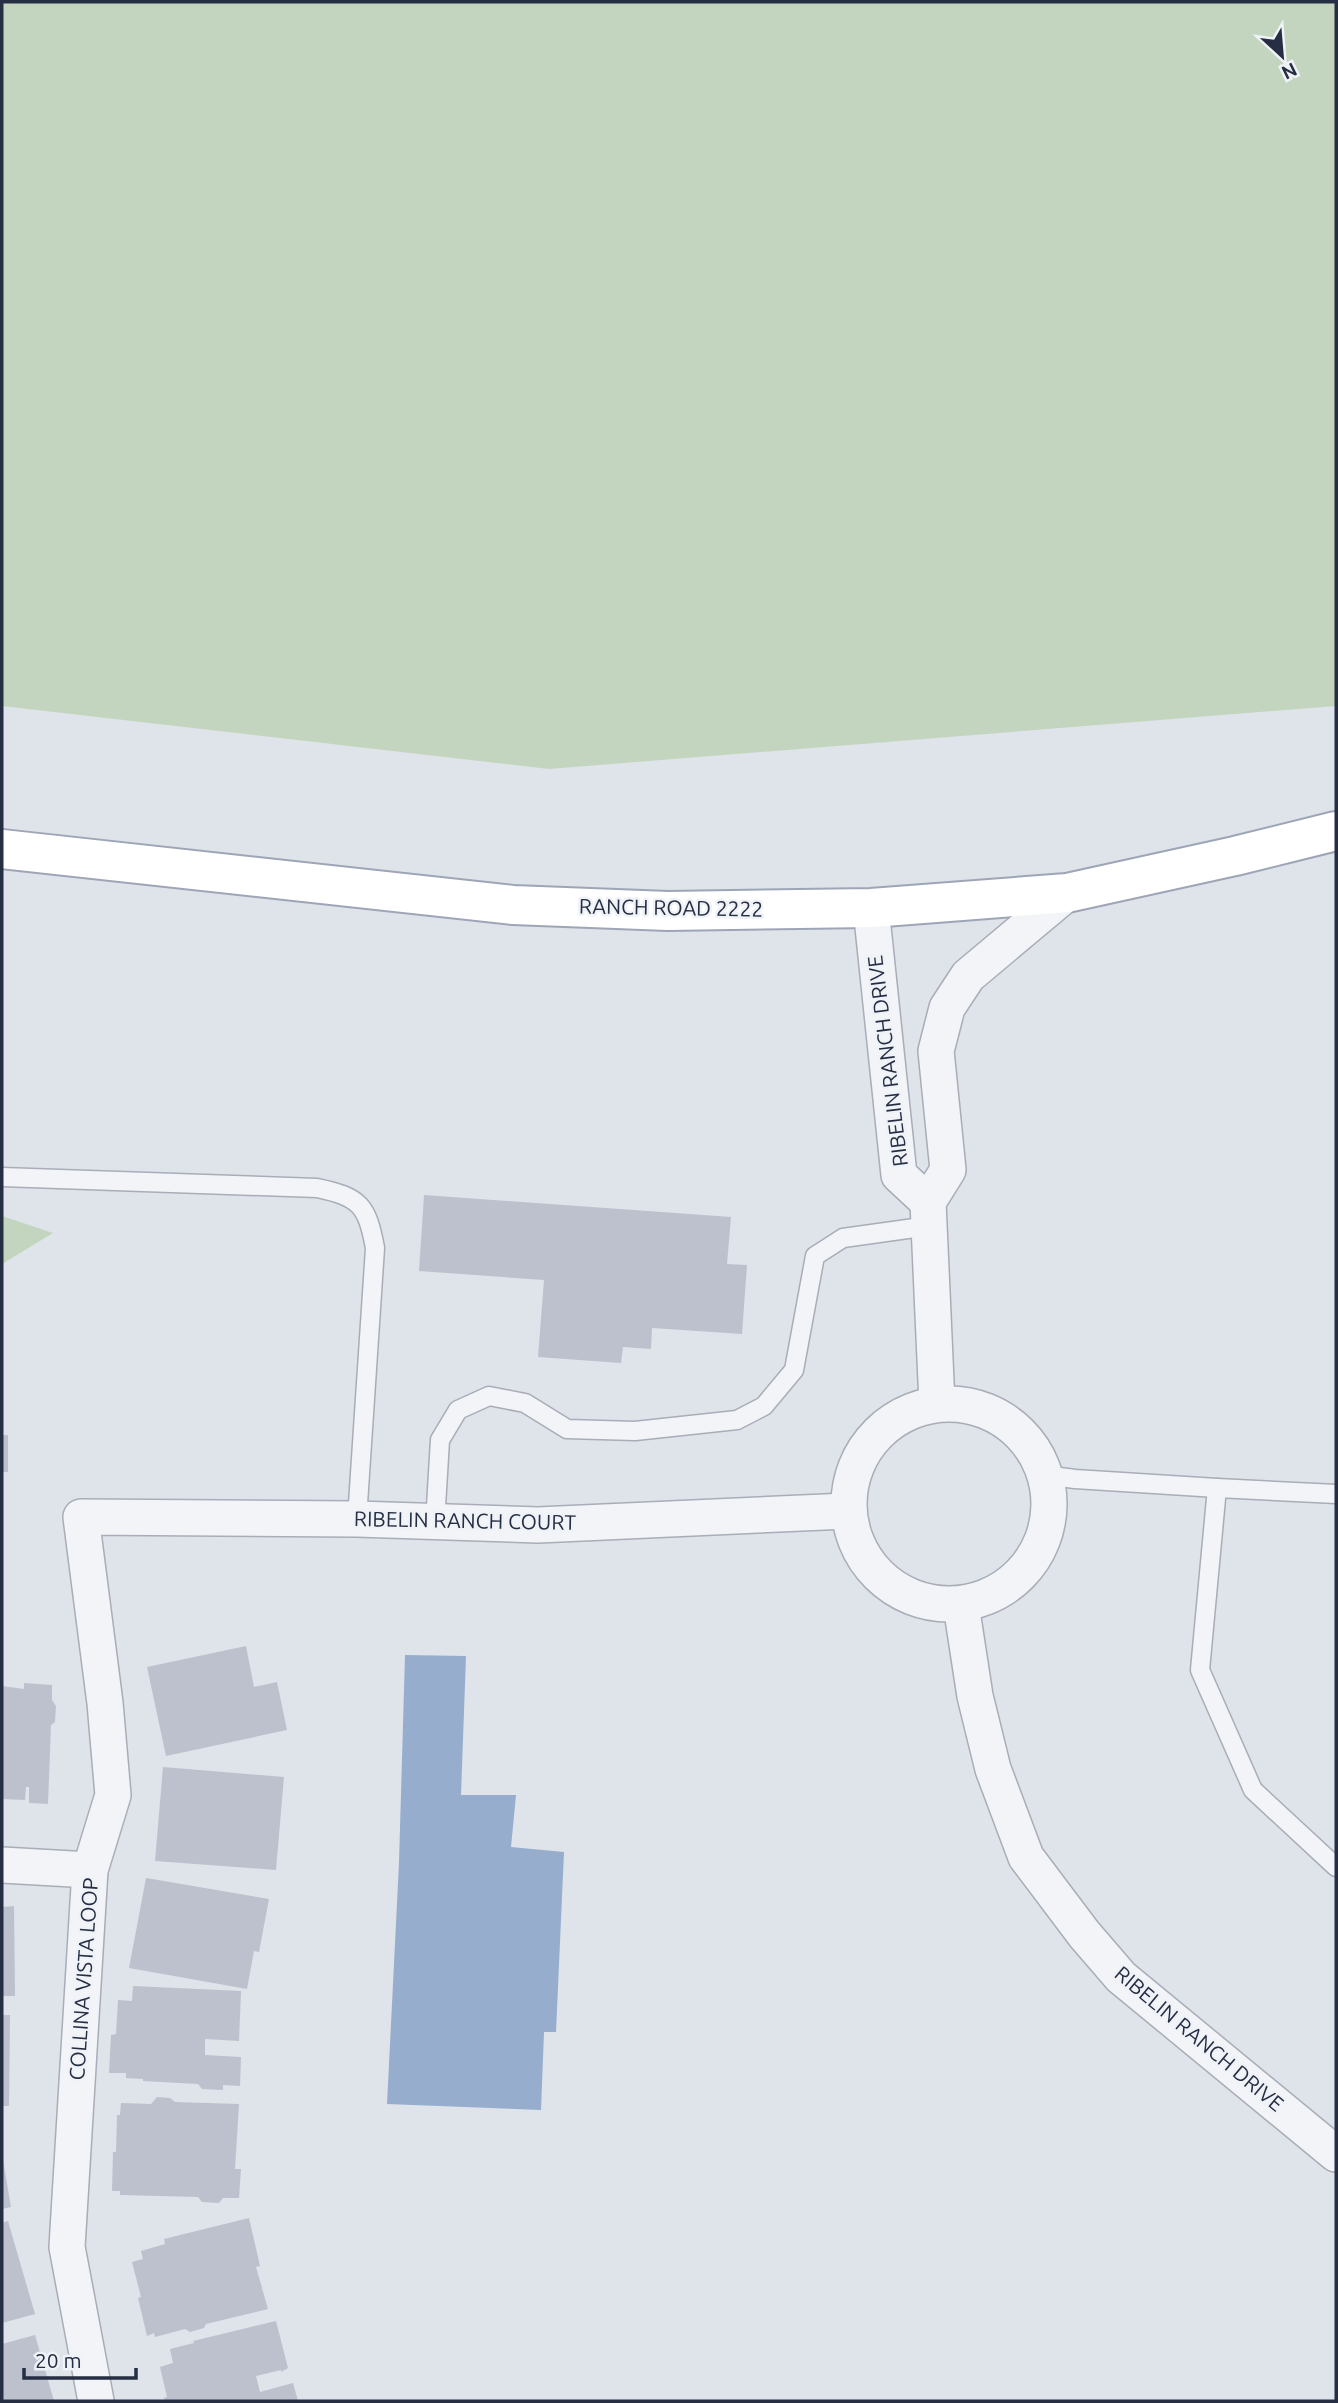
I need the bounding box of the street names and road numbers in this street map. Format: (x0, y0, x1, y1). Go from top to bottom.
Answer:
street label: RANCH ROAD 2222 (579, 893, 763, 921)
street label: RIBELIN RANCH DRIVE (862, 954, 912, 1168)
street label: RIBELIN RANCH COURT (354, 1506, 577, 1534)
street label: COLLINA VISTA LOOP (64, 1877, 102, 2081)
street label: RIBELIN RANCH DRIVE (1111, 1961, 1289, 2116)

